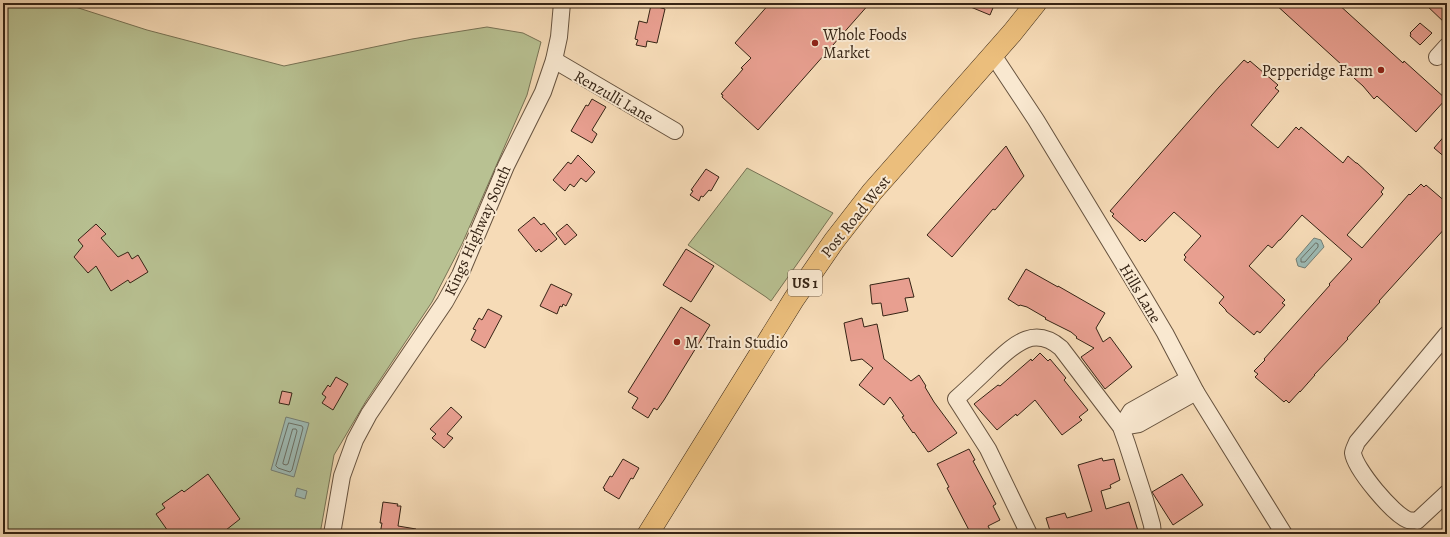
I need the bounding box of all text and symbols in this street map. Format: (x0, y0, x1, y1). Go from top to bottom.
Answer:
place label: Whole Foods Market (822, 24, 907, 64)
marker: Whole Foods Market (810, 38, 820, 48)
place label: Pepperidge Farm (1262, 60, 1373, 82)
street label: Renzulli Lane (570, 65, 657, 128)
marker: Pepperidge Farm (1376, 65, 1386, 75)
street label: Kings Highway South (439, 161, 517, 299)
street label: Post Road West (816, 171, 896, 262)
street label: Hills Lane (1114, 260, 1166, 327)
road number: US 1 (788, 270, 822, 296)
place label: M. Train Studio (685, 332, 788, 354)
marker: M. Train Studio (672, 337, 682, 347)

